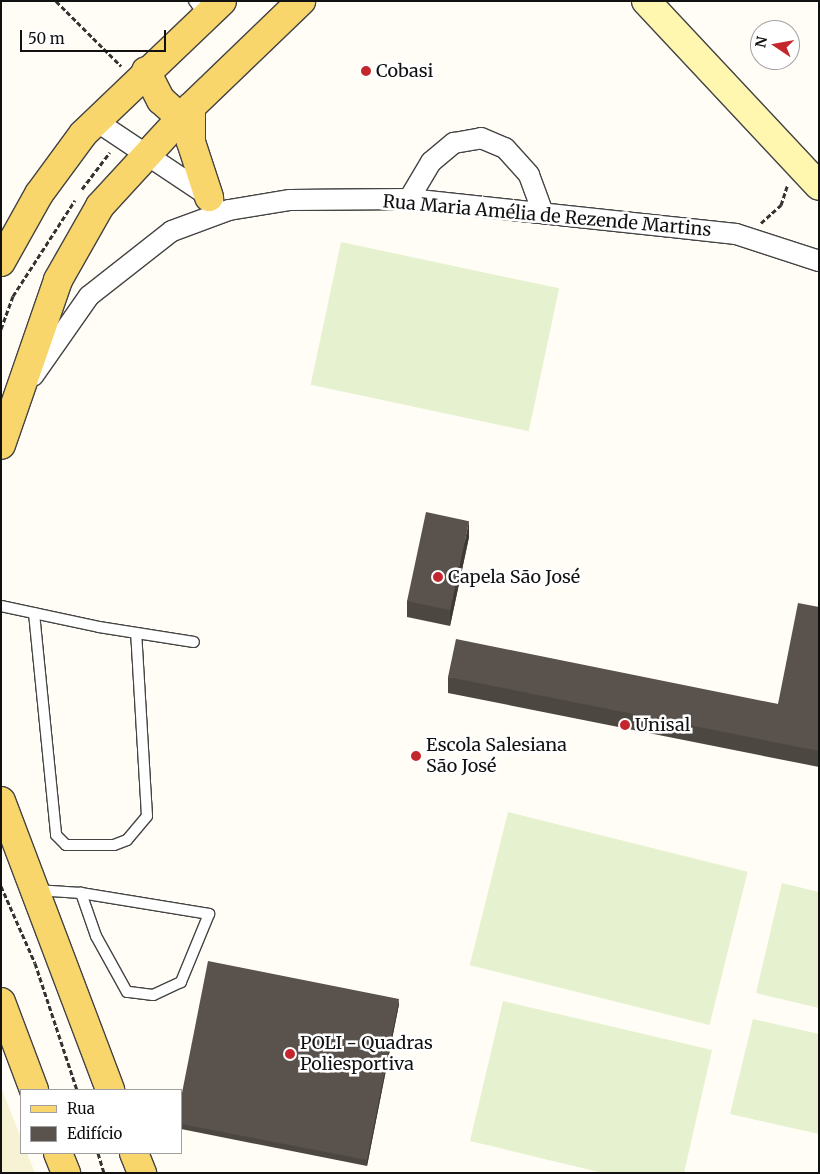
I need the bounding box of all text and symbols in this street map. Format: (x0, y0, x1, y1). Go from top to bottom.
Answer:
scale bar (22, 20, 169, 52)
north arrow (750, 20, 800, 70)
text: 50 m (28, 29, 65, 48)
text: N (751, 35, 771, 49)
place label: Cobasi (376, 60, 433, 82)
marker: Cobasi (360, 65, 372, 77)
street label: Rua Maria Amélia de Rezende Martins (382, 191, 712, 241)
place label: Capela São José (448, 566, 580, 588)
marker: Capela São José (432, 571, 444, 583)
place label: Unisal (635, 714, 690, 736)
marker: Unisal (619, 719, 631, 731)
place label: Escola Salesiana São José (426, 735, 567, 778)
marker: Escola Salesiana São José (410, 750, 422, 762)
place label: POLI - Quadras Poliesportiva (300, 1033, 433, 1076)
marker: POLI - Quadras Poliesportiva (284, 1048, 296, 1060)
legend (20, 1089, 182, 1154)
text: Rua (67, 1099, 95, 1118)
text: Edifício (67, 1124, 122, 1143)

